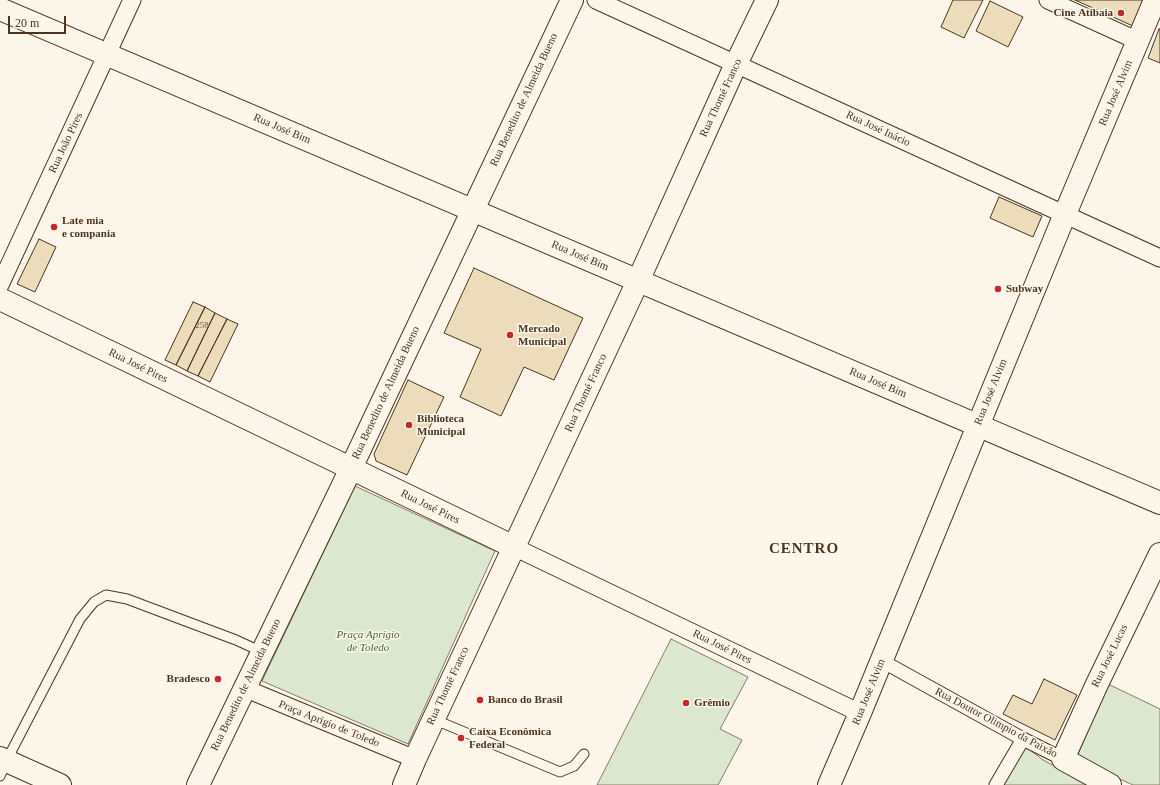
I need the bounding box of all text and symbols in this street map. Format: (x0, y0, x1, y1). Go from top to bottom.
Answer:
place label: Cine Atibaia (1053, 6, 1113, 20)
scale bar (10, 8, 68, 34)
marker: Cine Atibaia (1116, 8, 1126, 18)
text: 20 m (15, 16, 39, 30)
street label: Rua Benedito de Almeida Bueno (487, 31, 561, 169)
street label: Rua Thomé Franco (697, 57, 745, 139)
street label: Rua José Alvim (1096, 58, 1136, 128)
street label: Rua José Inácio (844, 108, 912, 150)
street label: Rua João Pires (46, 111, 86, 175)
street label: Rua José Bim (251, 111, 313, 147)
place label: Late mia e compania (62, 214, 115, 240)
marker: Late mia e compania (49, 222, 59, 232)
street label: Rua José Bim (549, 238, 611, 274)
place label: Subway (1006, 282, 1043, 296)
marker: Subway (993, 284, 1003, 294)
house number: 258 (195, 321, 209, 331)
place label: Mercado Municipal (518, 322, 566, 348)
street label: Rua Benedito de Almeida Bueno (349, 324, 423, 462)
marker: Mercado Municipal (505, 330, 515, 340)
street label: Rua José Pires (106, 346, 170, 386)
street label: Rua Thomé Franco (562, 352, 610, 434)
street label: Rua José Alvim (972, 357, 1010, 427)
street label: Rua José Bim (847, 365, 909, 401)
place label: Biblioteca Municipal (417, 412, 465, 438)
marker: Biblioteca Municipal (404, 420, 414, 430)
street label: Rua José Pires (398, 487, 462, 527)
district label: CENTRO (769, 540, 839, 558)
street label: Rua Benedito de Almeida Bueno (208, 617, 284, 753)
street label: Rua José Lucas (1089, 622, 1131, 690)
street label: Rua José Pires (690, 627, 754, 667)
park label: Praça Aprígio de Toledo (336, 628, 400, 654)
street label: Rua Thomé Franco (424, 645, 472, 727)
street label: Rua José Alvim (850, 657, 888, 727)
place label: Bradesco (167, 672, 210, 686)
marker: Bradesco (213, 674, 223, 684)
street label: Rua Doutor Olimpio da Paixão (932, 685, 1060, 761)
place label: Banco do Brasil (488, 693, 563, 707)
marker: Banco do Brasil (475, 695, 485, 705)
place label: Grêmio (694, 696, 730, 710)
street label: Praça Aprigio de Toledo (277, 698, 381, 750)
marker: Grêmio (681, 698, 691, 708)
place label: Caixa Econômica Federal (469, 725, 551, 751)
marker: Caixa Econômica Federal (456, 733, 466, 743)

